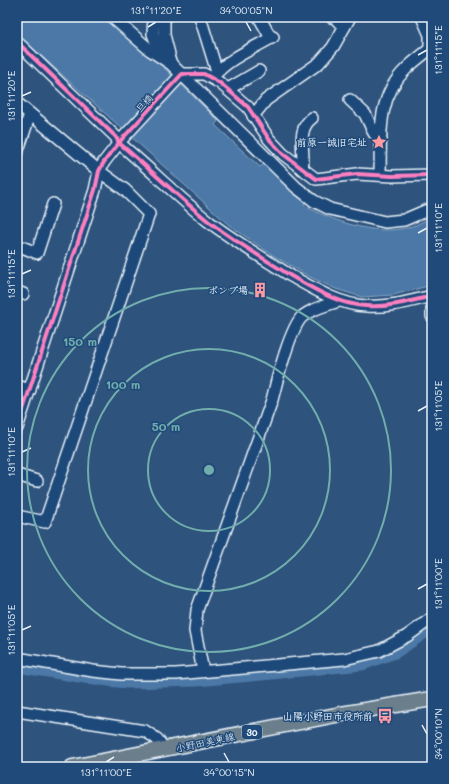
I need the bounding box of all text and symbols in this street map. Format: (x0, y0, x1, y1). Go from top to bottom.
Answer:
text: 131°11'20"E (131, 3, 182, 17)
text: 34°00'05"N (219, 3, 273, 17)
text: 131°11'15"E (431, 25, 445, 75)
text: 131°11'20"E (4, 70, 18, 121)
street label: 旦橋 (132, 91, 156, 115)
place icon: 前原一誠旧宅址 (370, 133, 388, 151)
place label: 前原一誠旧宅址 (297, 135, 367, 149)
text: 131°11'10"E (431, 203, 445, 253)
text: 131°11'15"E (4, 249, 18, 299)
building icon: ポンプ場 (251, 281, 269, 299)
place label: ポンプ場 (208, 283, 248, 297)
text: 150 m (63, 333, 97, 349)
text: 100 m (106, 376, 140, 392)
text: 131°11'05"E (431, 380, 445, 432)
text: 50 m (152, 418, 180, 434)
text: 131°11'10"E (4, 427, 18, 477)
centre of rings (202, 463, 216, 477)
text: 131°11'00"E (431, 558, 445, 610)
text: 131°11'05"E (4, 604, 18, 656)
bus stop icon: 山陽小野田市役所前 (376, 707, 394, 725)
text: 34°00'10"N (431, 708, 445, 760)
place label: 山陽小野田市役所前 (283, 709, 373, 723)
road number: 30 (242, 725, 262, 739)
street label: 小野田美東線 (174, 729, 236, 755)
text: 131°11'00"E (80, 765, 132, 779)
text: 34°00'15"N (203, 765, 255, 779)

